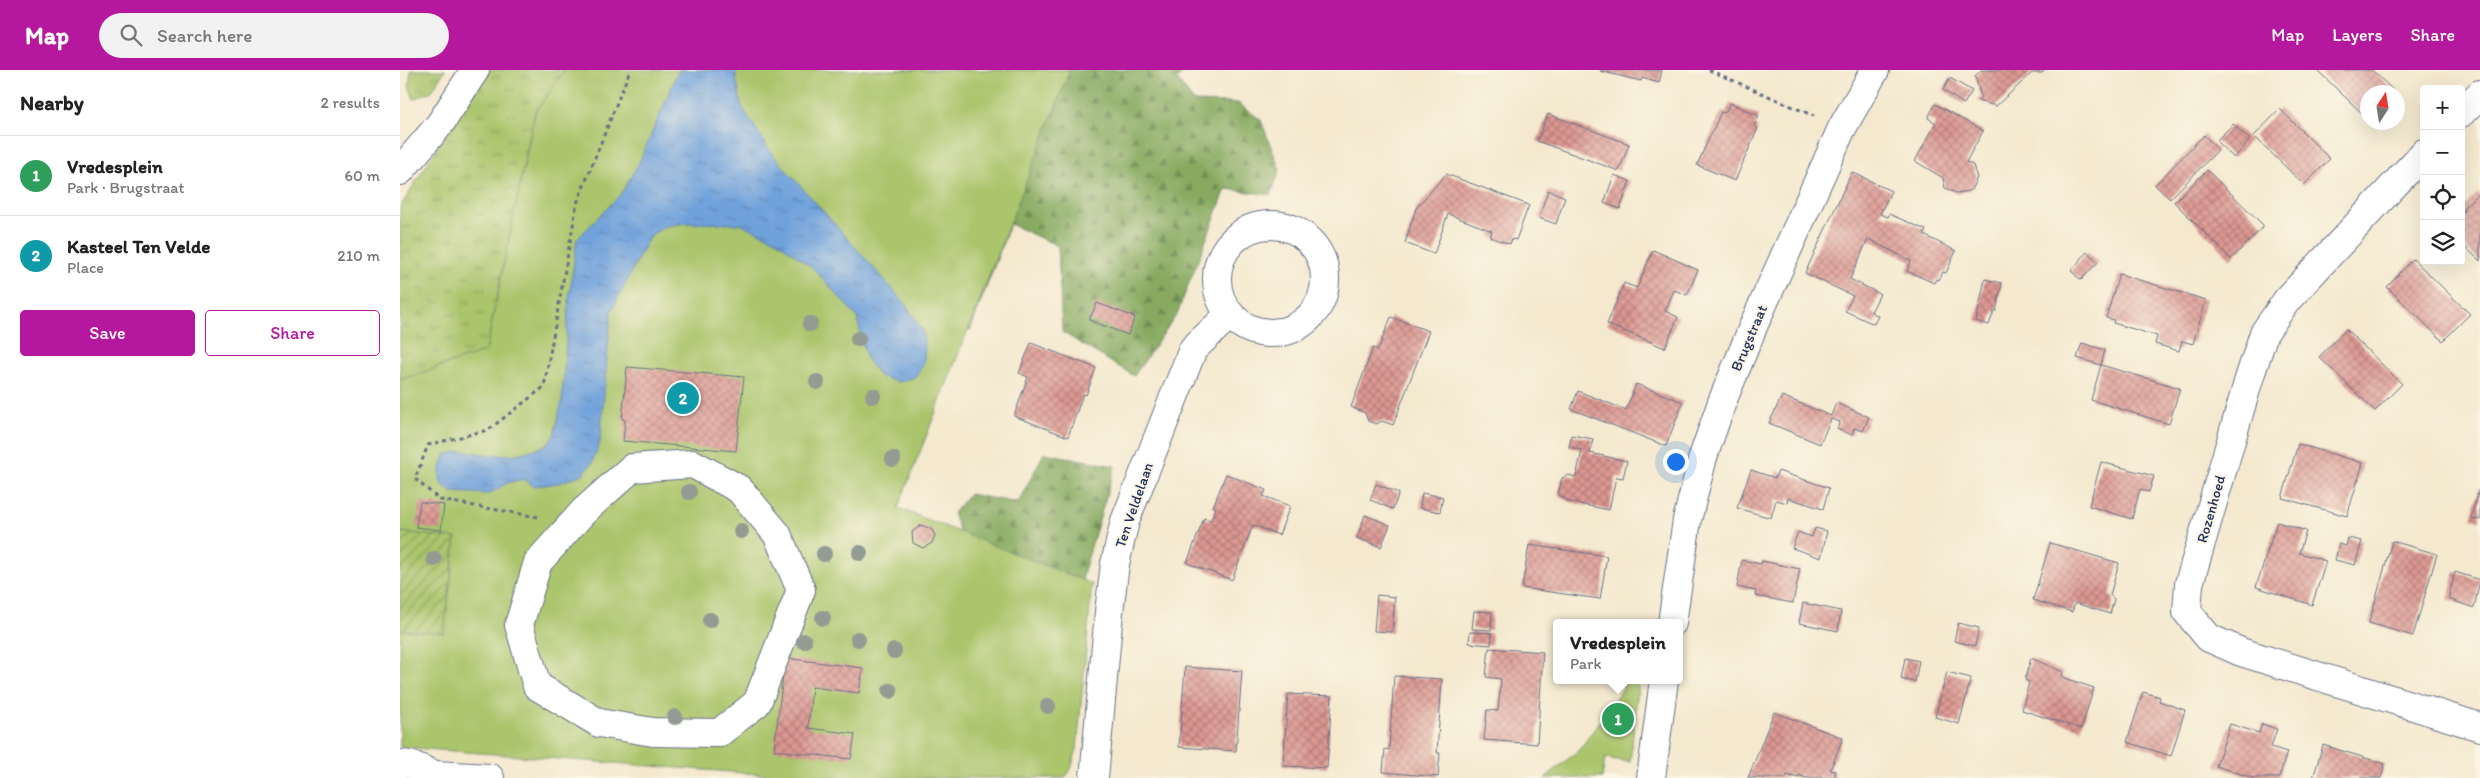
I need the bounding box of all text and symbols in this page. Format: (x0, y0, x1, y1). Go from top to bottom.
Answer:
search box (99, 13, 449, 58)
text: Map (25, 21, 69, 50)
icon: search (117, 21, 145, 49)
text: Search here (157, 24, 252, 47)
text: Map (2271, 24, 2304, 46)
text: Layers (2332, 24, 2382, 46)
text: Share (2410, 24, 2455, 46)
north arrow (2360, 85, 2405, 130)
map controls (2420, 85, 2465, 265)
button: + (2420, 85, 2465, 130)
text: Nearby (20, 90, 84, 115)
text: 2 results (320, 93, 380, 112)
button: − (2420, 130, 2465, 175)
text: Vredesplein (67, 155, 163, 178)
text: 1 (32, 166, 40, 185)
text: 60 m (345, 166, 380, 185)
button: locate (2420, 175, 2465, 220)
text: Park · Brugstraat (67, 178, 185, 197)
button: layers (2420, 220, 2465, 265)
text: Kasteel Ten Velde (67, 235, 210, 258)
text: 2 (32, 246, 40, 265)
text: 210 m (337, 246, 380, 265)
text: Place (67, 258, 104, 277)
street label: Brugstraat (1727, 302, 1771, 374)
button: Save (20, 310, 195, 356)
button: Share (205, 310, 380, 356)
pin: 2 (667, 379, 699, 417)
your location (1663, 449, 1689, 475)
street label: Ten Veldelaan (1111, 460, 1157, 550)
street label: Rozenhoed (2193, 472, 2229, 545)
popup (1553, 619, 1683, 684)
text: Vredesplein (1570, 631, 1666, 654)
text: Park (1570, 654, 1602, 673)
pin: 1 (1602, 700, 1634, 738)

